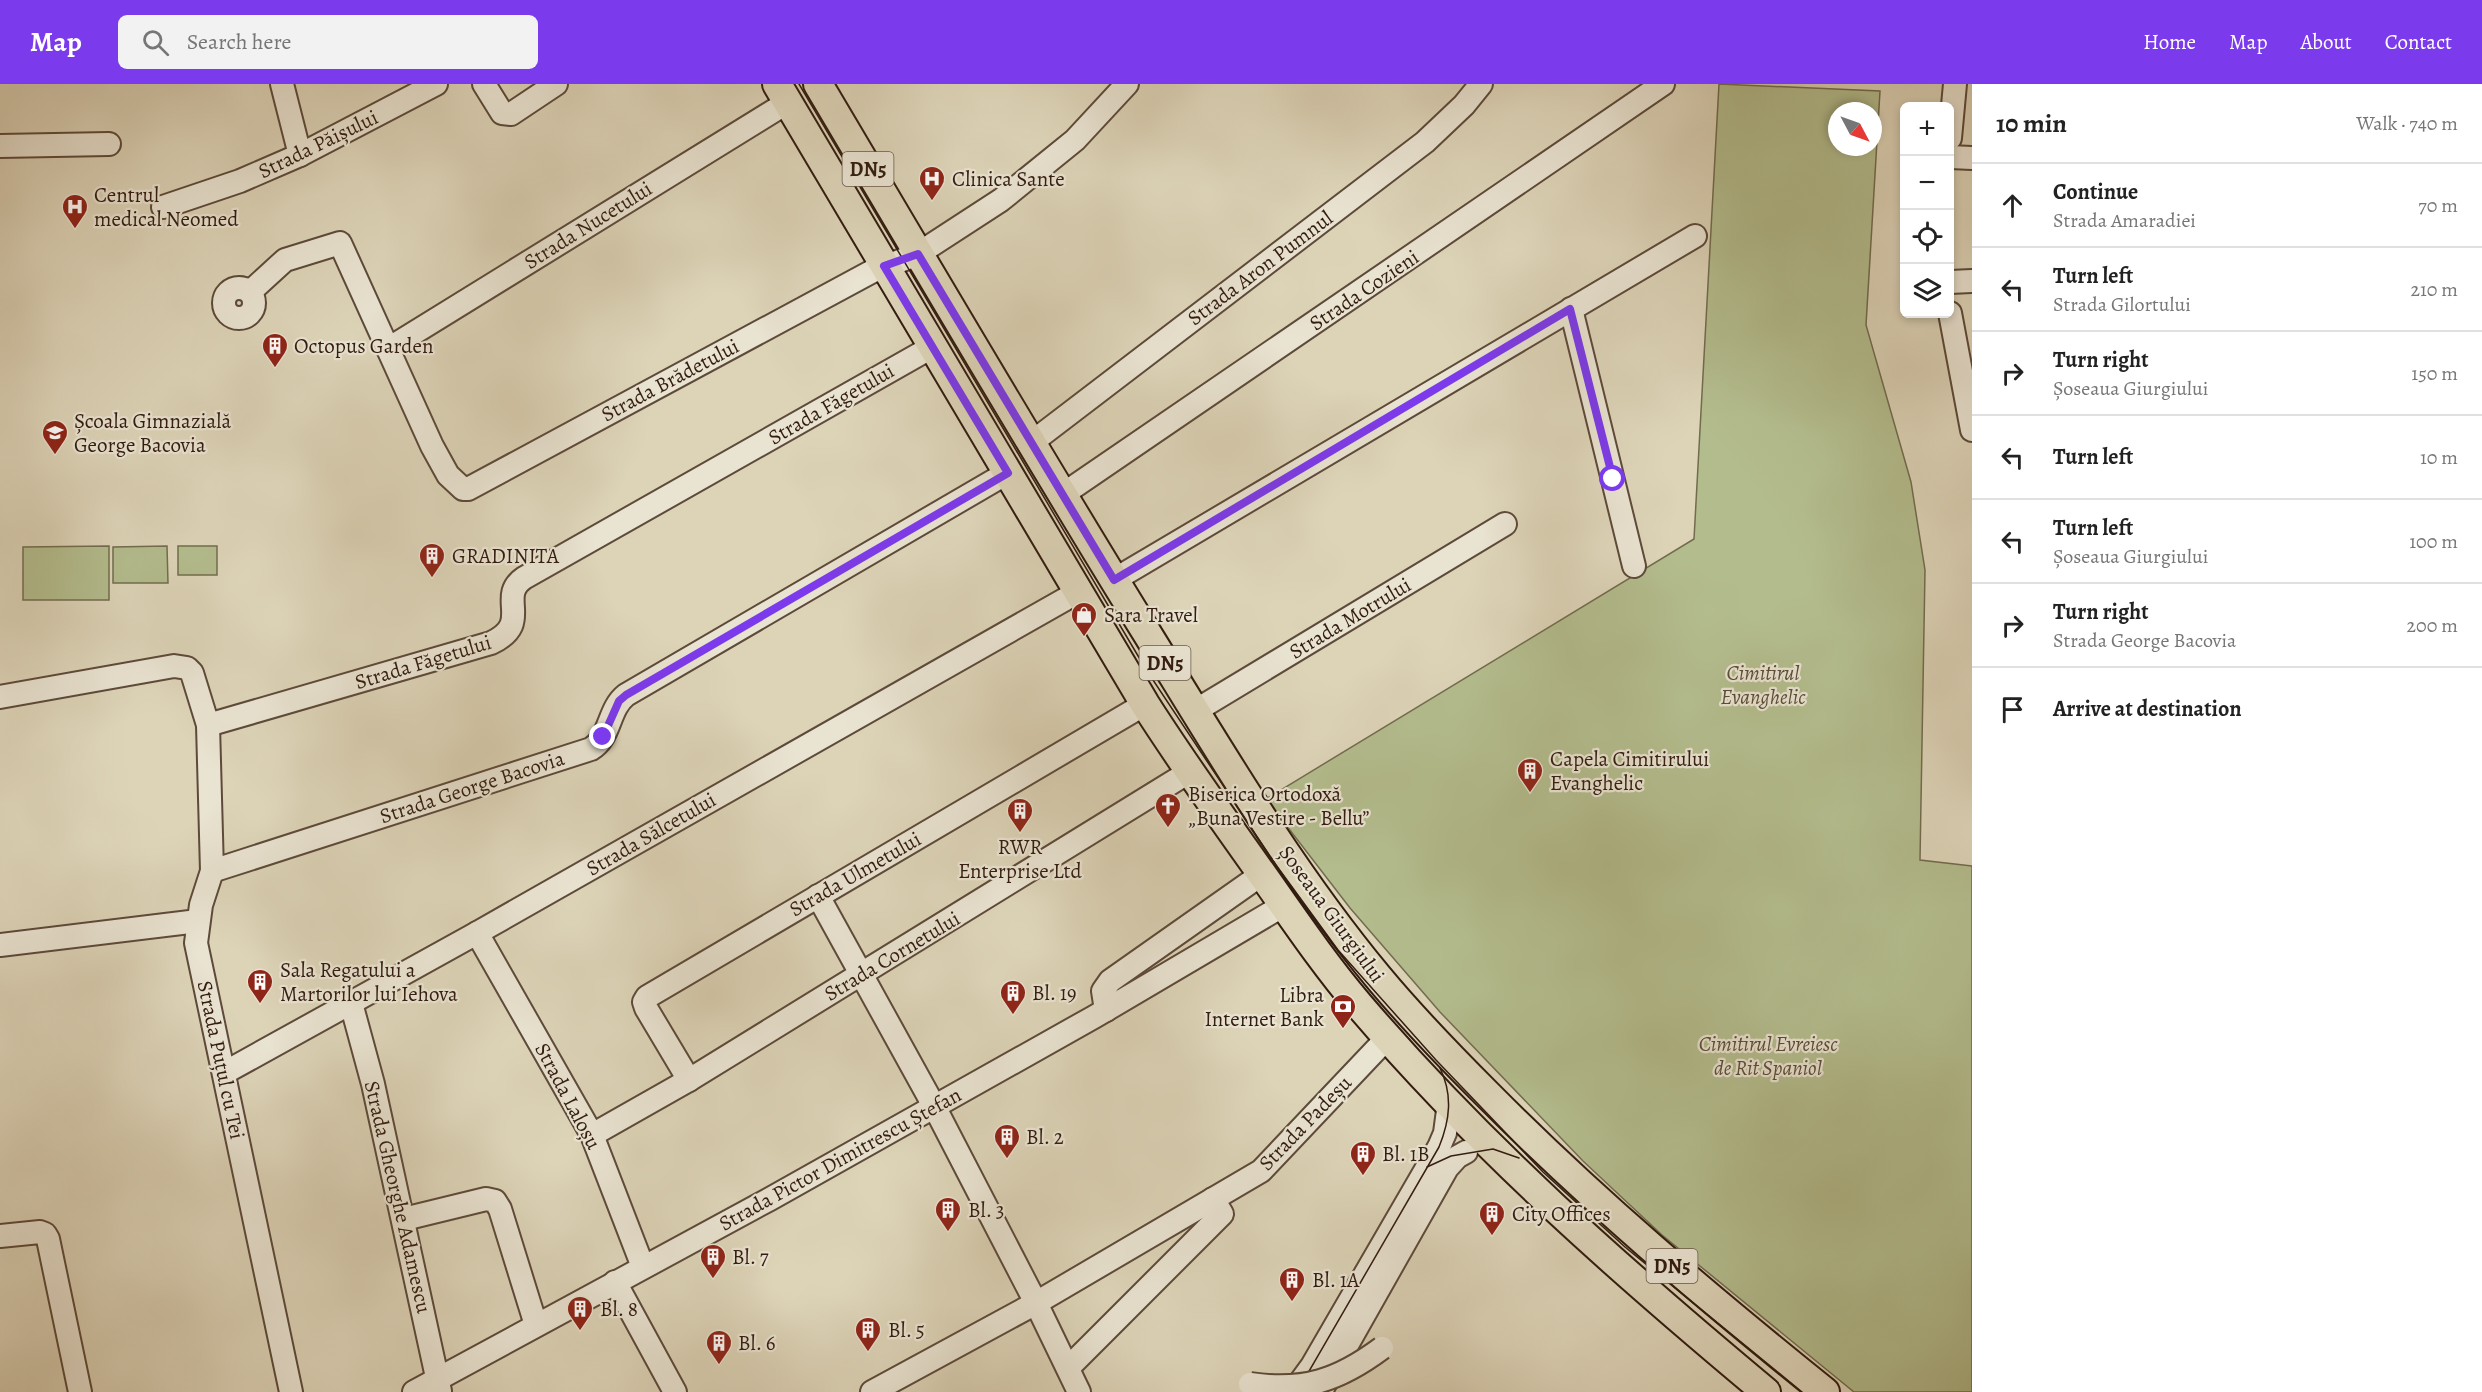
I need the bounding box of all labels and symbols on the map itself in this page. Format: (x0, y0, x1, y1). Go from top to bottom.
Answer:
north arrow (1828, 102, 1882, 156)
street label: Strada Păișului (253, 103, 383, 185)
road number: DN5 (842, 152, 894, 186)
hospital icon: Clinica Sante (917, 164, 947, 202)
place label: Clinica Sante (952, 165, 1065, 193)
street label: Strada Nucetului (519, 174, 657, 276)
place label: Centrul medical Neomed (94, 181, 239, 233)
hospital icon: Centrul medical Neomed (60, 192, 90, 230)
street label: Strada Aron Pumnul (1182, 204, 1338, 332)
street label: Strada Cozieni (1304, 243, 1424, 337)
building icon: Octopus Garden (260, 331, 290, 369)
place label: Octopus Garden (294, 332, 433, 360)
street label: Strada Brădetului (596, 332, 744, 428)
street label: Strada Făgetului (763, 357, 899, 451)
place label: Școala Gimnazială George Bacovia (74, 407, 231, 459)
school or university icon: Școala Gimnazială George Bacovia (40, 418, 70, 456)
route start (1599, 465, 1625, 491)
building icon: GRADINITA (417, 541, 447, 579)
place label: GRADINITA (452, 542, 560, 570)
street label: Strada Motrului (1284, 571, 1416, 665)
shop icon: Sara Travel (1069, 600, 1099, 638)
place label: Sara Travel (1104, 601, 1198, 629)
street label: Strada Făgetului (351, 628, 495, 696)
road number: DN5 (1140, 646, 1190, 680)
park label: Cimitirul Evanghelic (1720, 659, 1806, 711)
route end (589, 723, 615, 749)
street label: Strada George Bacovia (376, 744, 568, 830)
place label: Capela Cimitirului Evanghelic (1550, 745, 1709, 797)
building icon: Capela Cimitirului Evanghelic (1515, 756, 1545, 794)
place label: Biserica Ortodoxă „Buna Vestire - Bellu” (1188, 780, 1370, 832)
street label: Strada Sălcetului (581, 786, 721, 882)
church icon: Biserica Ortodoxă „Buna Vestire - Bellu” (1153, 791, 1183, 829)
building icon: RWR Enterprise Ltd (1005, 796, 1035, 834)
street label: Strada Ulmetului (784, 825, 926, 923)
place label: RWR Enterprise Ltd (958, 833, 1083, 885)
street label: Șoseaua Giurgiului (1273, 840, 1391, 988)
street label: Strada Cornetului (819, 904, 965, 1008)
place label: Sala Regatului a Martorilor lui Iehova (280, 956, 458, 1008)
building icon: Sala Regatului a Martorilor lui Iehova (245, 967, 275, 1005)
street label: Strada Puțul cu Tei (191, 978, 251, 1142)
building icon: Bl. 19 (998, 978, 1028, 1016)
place label: Bl. 19 (1032, 979, 1077, 1007)
place label: Libra Internet Bank (1204, 981, 1325, 1033)
bank icon: Libra Internet Bank (1328, 992, 1358, 1030)
park label: Cimitirul Evreiesc de Rit Spaniol (1699, 1030, 1838, 1082)
street label: Strada Laloșu (528, 1038, 608, 1155)
street label: Strada Padeșu (1252, 1069, 1358, 1177)
street label: Strada Gheorghe Adamescu (358, 1078, 439, 1317)
street label: Strada Pictor Dimitrescu Ștefan (714, 1081, 966, 1237)
building icon: Bl. 2 (992, 1122, 1022, 1160)
place label: Bl. 2 (1026, 1123, 1064, 1151)
building icon: Bl. 1B (1348, 1139, 1378, 1177)
place label: Bl. 1B (1382, 1140, 1430, 1168)
building icon: Bl. 3 (933, 1195, 963, 1233)
place label: Bl. 3 (968, 1196, 1005, 1224)
building icon: City Offices (1477, 1199, 1507, 1237)
place label: City Offices (1512, 1200, 1611, 1228)
building icon: Bl. 7 (698, 1242, 728, 1280)
place label: Bl. 7 (732, 1243, 769, 1271)
road number: DN5 (1646, 1249, 1698, 1283)
building icon: Bl. 1A (1277, 1265, 1307, 1303)
place label: Bl. 1A (1312, 1266, 1360, 1294)
building icon: Bl. 8 (565, 1294, 595, 1332)
place label: Bl. 8 (600, 1295, 638, 1323)
building icon: Bl. 5 (853, 1315, 883, 1353)
place label: Bl. 5 (888, 1316, 925, 1344)
building icon: Bl. 6 (704, 1328, 734, 1366)
place label: Bl. 6 (738, 1329, 776, 1357)

